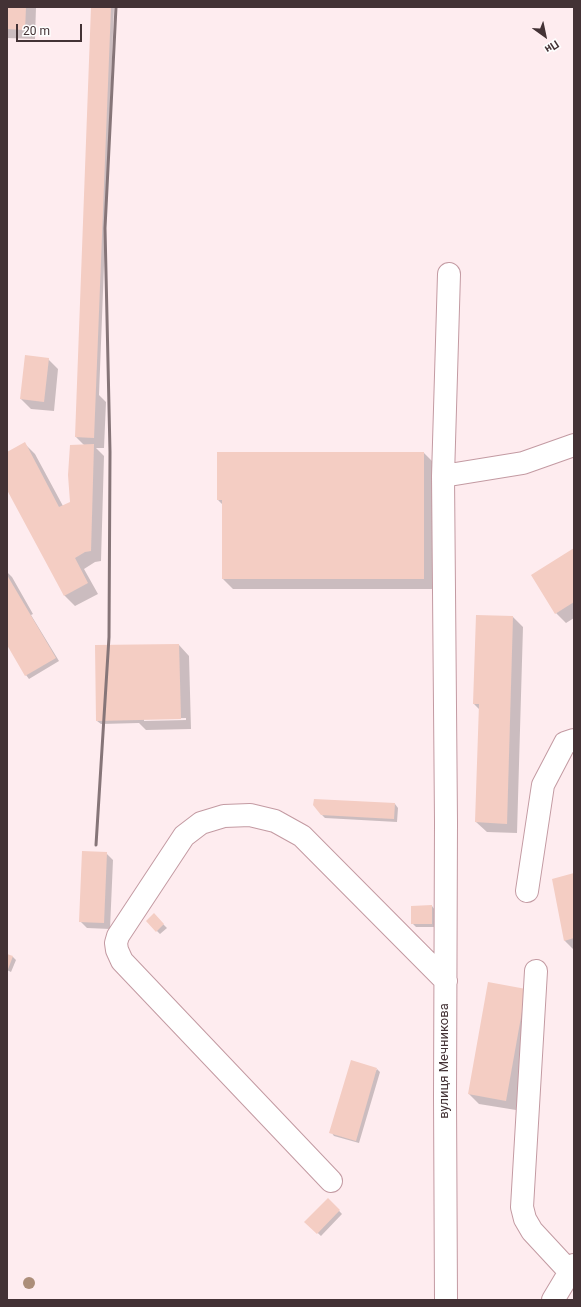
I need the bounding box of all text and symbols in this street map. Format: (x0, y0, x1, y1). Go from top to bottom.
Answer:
scale bar (18, 16, 84, 42)
north arrow (525, 16, 565, 56)
text: 20 m (23, 24, 50, 38)
text: Пн (542, 37, 561, 56)
street label: вулиця Мечникова (437, 1003, 453, 1119)

